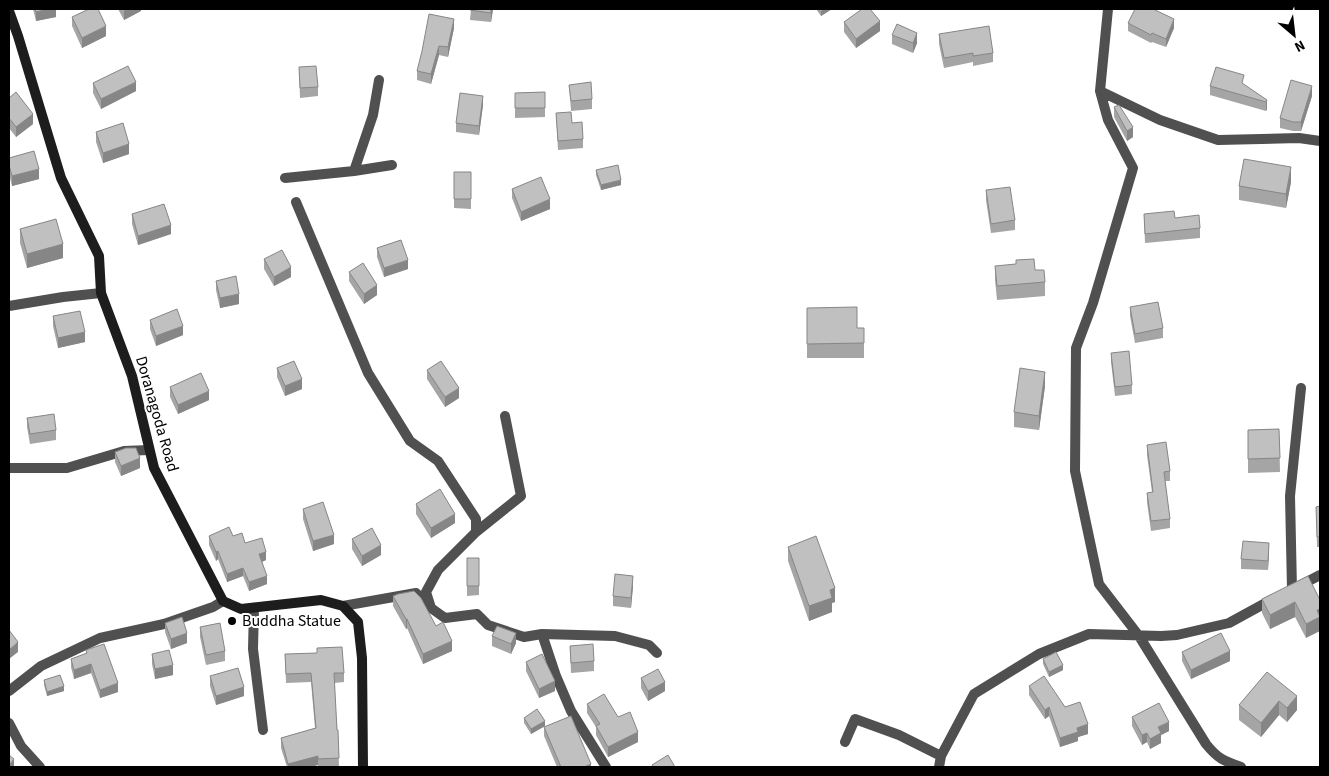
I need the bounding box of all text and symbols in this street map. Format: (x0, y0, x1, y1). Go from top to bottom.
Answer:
north arrow (1269, 10, 1319, 60)
text: N (1291, 35, 1308, 57)
street label: Doranagoda Road (130, 353, 184, 475)
place label: Buddha Statue (242, 610, 341, 632)
marker: Buddha Statue (226, 615, 238, 627)

